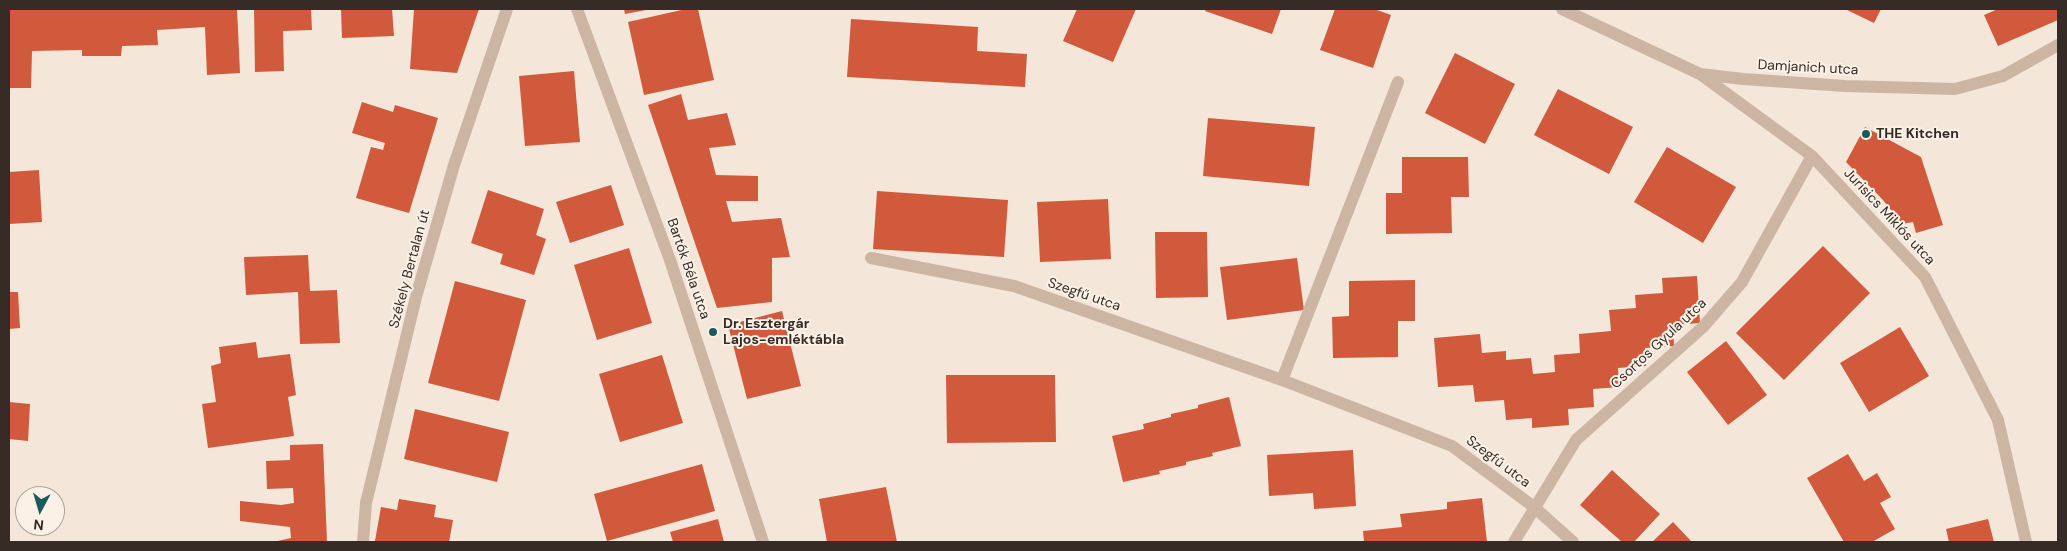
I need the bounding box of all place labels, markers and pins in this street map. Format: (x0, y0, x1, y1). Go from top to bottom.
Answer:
place label: THE Kitchen (1876, 126, 1959, 142)
marker: THE Kitchen (1860, 128, 1872, 140)
place label: Dr. Esztergár Lajos-emléktábla (723, 316, 844, 348)
marker: Dr. Esztergár Lajos-emléktábla (707, 326, 719, 338)

